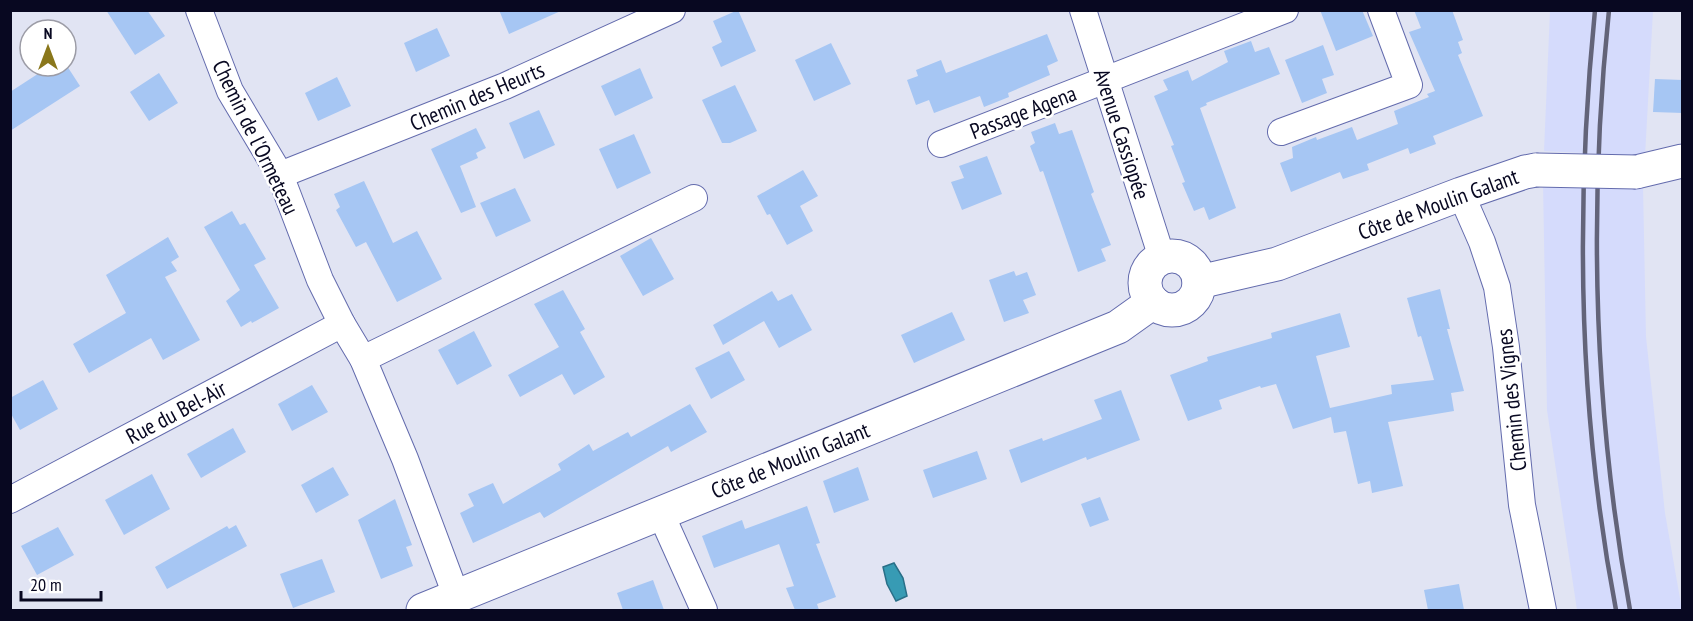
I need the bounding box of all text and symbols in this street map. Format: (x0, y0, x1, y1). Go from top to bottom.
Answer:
north arrow (18, 18, 78, 78)
text: N (44, 23, 52, 43)
street label: Chemin de l'Ormeteau (206, 55, 306, 219)
street label: Chemin des Heurts (406, 55, 548, 137)
street label: Avenue Cassiopée (1088, 65, 1156, 203)
street label: Passage Agena (966, 79, 1080, 145)
street label: Côte de Moulin Galant (1354, 162, 1522, 246)
street label: Chemin des Vignes (1490, 327, 1532, 473)
street label: Rue du Bel-Air (121, 374, 231, 450)
street label: Côte de Moulin Galant (707, 415, 873, 505)
scale bar (21, 564, 100, 602)
text: 20 m (30, 573, 62, 596)

